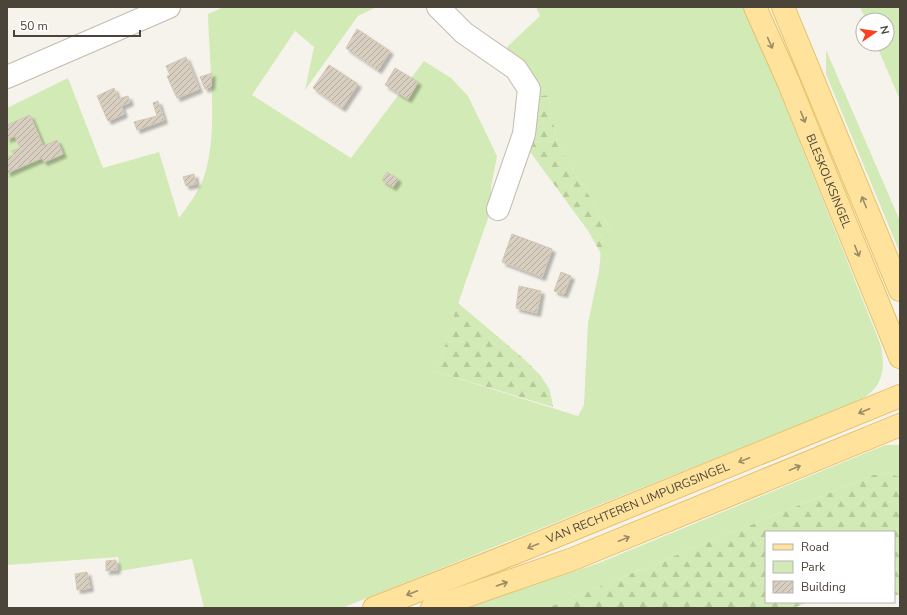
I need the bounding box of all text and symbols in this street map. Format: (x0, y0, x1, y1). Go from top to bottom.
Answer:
scale bar (14, 12, 140, 38)
north arrow (855, 12, 895, 52)
text: 50 m (20, 18, 48, 34)
text: N (876, 24, 892, 36)
one-way arrow (767, 36, 775, 48)
one-way arrow (799, 111, 807, 123)
street label: BLESKOLKSINGEL (802, 131, 855, 231)
one-way arrow (860, 196, 867, 208)
one-way arrow (854, 244, 861, 256)
one-way arrow (859, 407, 871, 415)
one-way arrow (738, 456, 750, 464)
street label: VAN RECHTEREN LIMPURGSINGEL (543, 458, 732, 548)
one-way arrow (789, 464, 801, 471)
legend (765, 531, 895, 603)
one-way arrow (617, 535, 629, 543)
text: Road (801, 539, 829, 555)
one-way arrow (527, 543, 539, 550)
text: Park (801, 559, 826, 575)
text: Building (801, 579, 846, 595)
one-way arrow (495, 580, 507, 588)
one-way arrow (406, 590, 418, 598)

